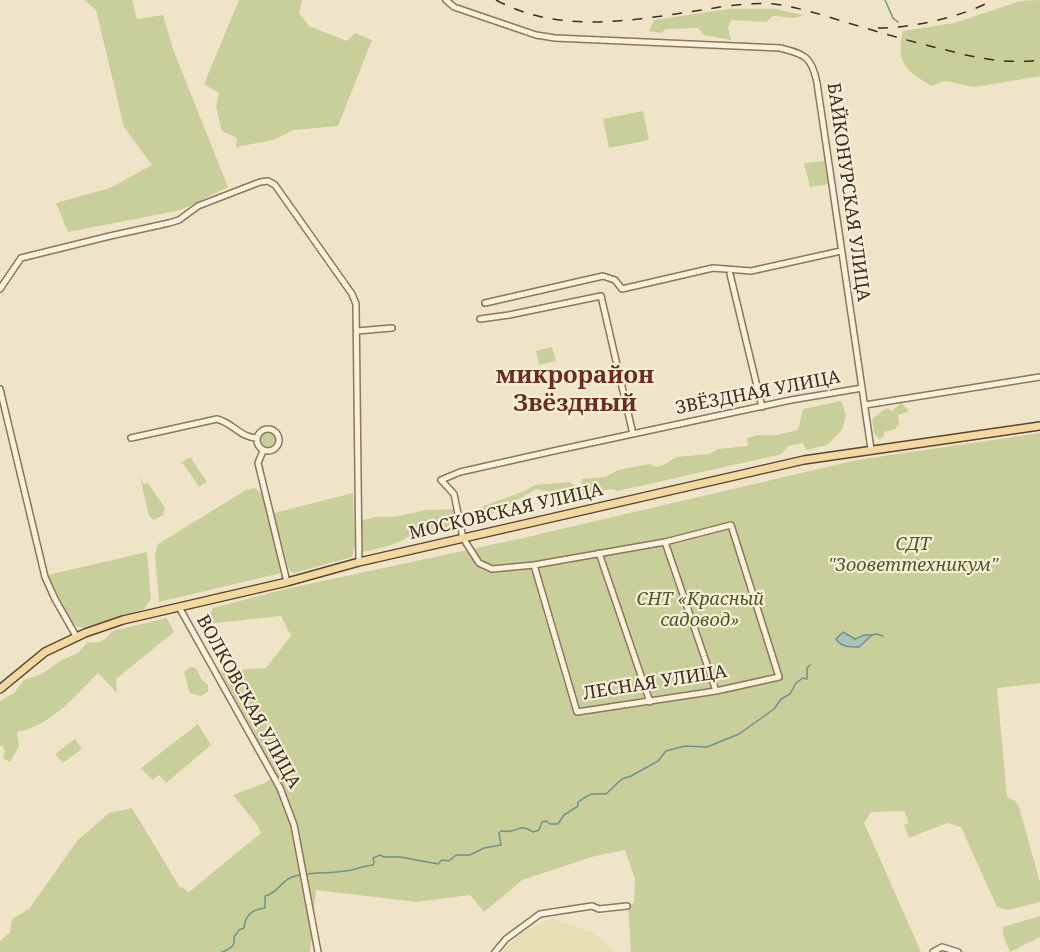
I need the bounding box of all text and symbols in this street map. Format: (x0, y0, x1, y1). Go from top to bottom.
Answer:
street label: БАЙКОНУРСКАЯ УЛИЦА (822, 81, 874, 303)
district label: микрорайон Звёздный (496, 362, 654, 418)
street label: ЗВЁЗДНАЯ УЛИЦА (674, 366, 842, 420)
street label: МОСКОВСКАЯ УЛИЦА (407, 479, 605, 545)
park label: СДТ "Зооветтехникум" (828, 534, 998, 576)
park label: СНТ «Красный садовод» (636, 589, 764, 632)
street label: ВОЛКОВСКАЯ УЛИЦА (191, 611, 305, 793)
street label: ЛЕСНАЯ УЛИЦА (582, 661, 728, 705)

